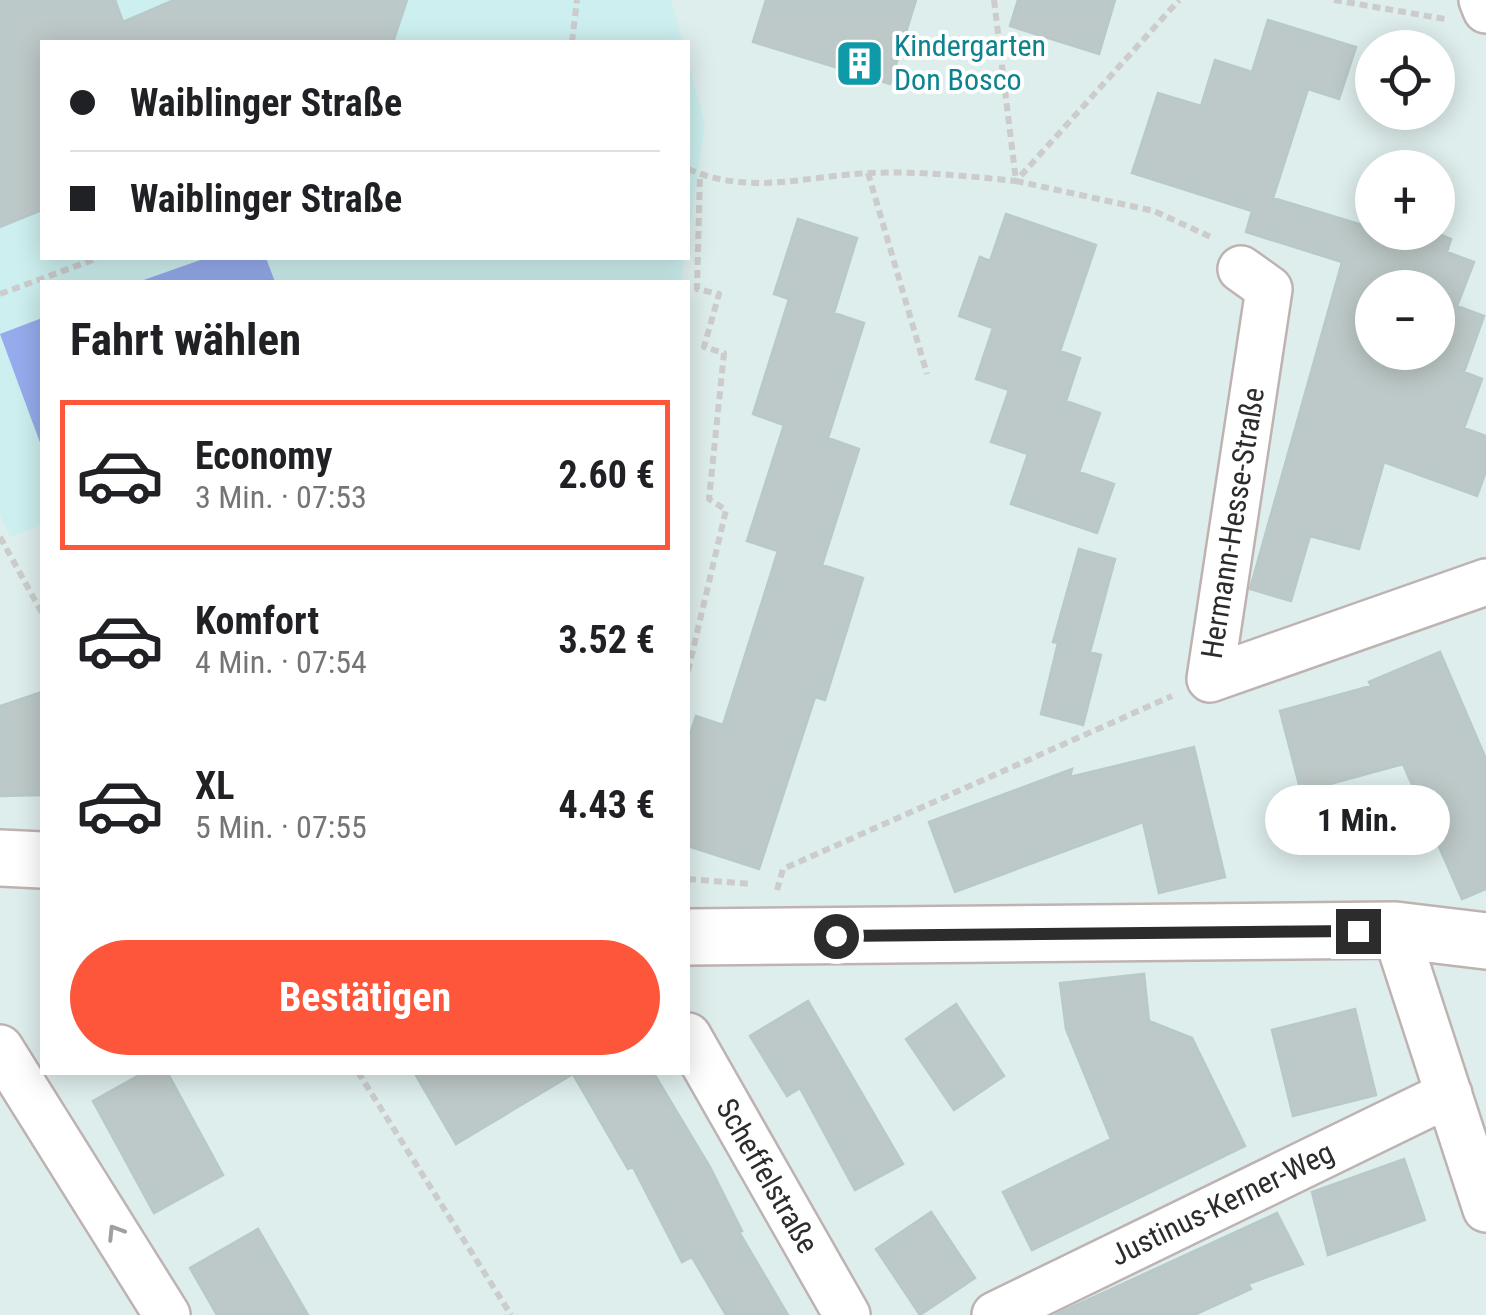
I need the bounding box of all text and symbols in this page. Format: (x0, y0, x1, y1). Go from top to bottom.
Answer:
place label: Kindergarten Don Bosco (894, 28, 1046, 97)
map controls (1355, 30, 1455, 370)
button: locate (1355, 30, 1455, 130)
building icon: Kindergarten Don Bosco (833, 37, 885, 89)
text: Waiblinger Straße (130, 81, 402, 125)
button: + (1355, 150, 1455, 250)
text: Waiblinger Straße (130, 177, 402, 221)
button: − (1355, 270, 1455, 370)
text: Fahrt wählen (70, 313, 301, 366)
street label: Hermann-Hesse-Straße (1194, 385, 1271, 661)
icon: car (75, 430, 165, 520)
text: Economy (195, 434, 332, 478)
text: 2.60 € (558, 453, 655, 497)
text: 3 Min. · 07:53 (195, 478, 367, 516)
icon: car (75, 595, 165, 685)
text: Komfort (195, 599, 319, 643)
text: 3.52 € (558, 618, 655, 662)
text: 4 Min. · 07:54 (195, 643, 367, 681)
icon: car (75, 760, 165, 850)
text: XL (195, 764, 234, 808)
text: 4.43 € (558, 783, 655, 827)
callout: 1 Min. (1266, 786, 1450, 856)
text: 1 Min. (1317, 801, 1398, 839)
text: 5 Min. · 07:55 (195, 808, 367, 846)
route end (1336, 909, 1381, 954)
route start (814, 914, 859, 959)
button: Bestätigen (70, 940, 660, 1055)
street label: Scheffelstraße (709, 1092, 826, 1259)
street label: Justinus-Kerner-Weg (1104, 1134, 1339, 1273)
one-way arrow (109, 1225, 128, 1243)

